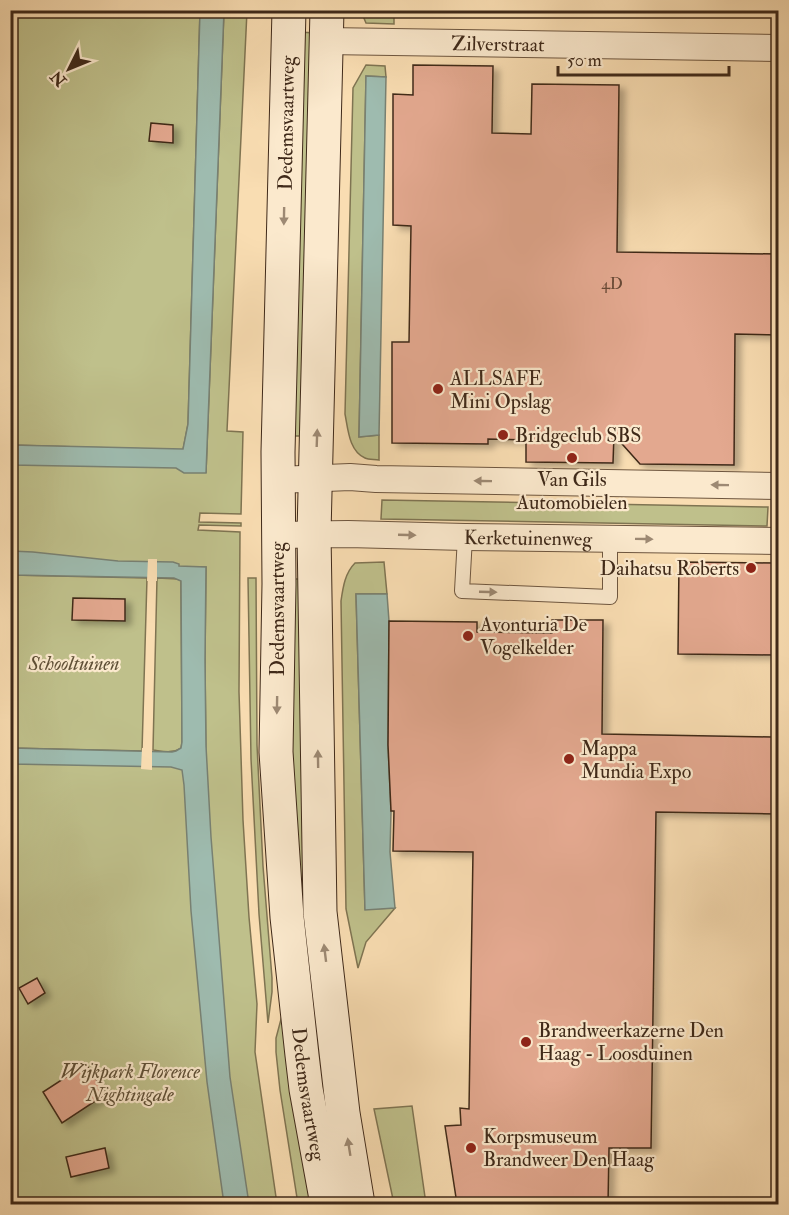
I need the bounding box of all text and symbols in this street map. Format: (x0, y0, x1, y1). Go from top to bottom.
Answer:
street label: Zilverstraat (451, 31, 545, 57)
north arrow (39, 39, 99, 99)
scale bar (558, 39, 729, 77)
text: 50 m (567, 49, 602, 72)
street label: Dedemsvaartweg (273, 54, 300, 190)
text: N (46, 66, 72, 91)
one-way arrow (279, 206, 289, 225)
house number: 4D (601, 274, 623, 294)
place label: ALLSAFE Mini Opslag (449, 366, 552, 415)
marker: ALLSAFE Mini Opslag (431, 382, 445, 396)
place label: Bridgeclub SBS (515, 423, 642, 448)
one-way arrow (312, 428, 322, 447)
marker: Bridgeclub SBS (496, 428, 510, 442)
marker: Van Gils Automobielen (565, 451, 579, 465)
place label: Van Gils Automobielen (515, 467, 628, 515)
one-way arrow (474, 476, 493, 485)
one-way arrow (711, 480, 730, 490)
street label: Kerketuinenweg (464, 525, 593, 552)
one-way arrow (397, 530, 416, 540)
one-way arrow (634, 534, 653, 544)
street label: Dedemsvaartweg (265, 541, 290, 676)
place label: Daihatsu Roberts (600, 556, 739, 581)
marker: Daihatsu Roberts (744, 561, 758, 575)
one-way arrow (479, 587, 498, 597)
place label: Avonturia De Vogelkelder (479, 612, 587, 660)
marker: Avonturia De Vogelkelder (461, 629, 475, 643)
park label: Schooltuinen (28, 651, 119, 676)
one-way arrow (272, 695, 281, 714)
place label: Mappa Mundia Expo (581, 736, 691, 785)
one-way arrow (313, 749, 322, 768)
marker: Mappa Mundia Expo (562, 752, 576, 766)
one-way arrow (321, 944, 330, 963)
place label: Brandweerkazerne Den Haag - Loosduinen (538, 1018, 724, 1066)
street label: Dedemsvaartweg (286, 1026, 331, 1164)
marker: Brandweerkazerne Den Haag - Loosduinen (519, 1035, 533, 1049)
park label: Wijkpark Florence Nightingale (60, 1059, 200, 1107)
place label: Korpsmuseum Brandweer Den Haag (483, 1124, 655, 1172)
one-way arrow (344, 1137, 353, 1156)
marker: Korpsmuseum Brandweer Den Haag (464, 1141, 478, 1155)

